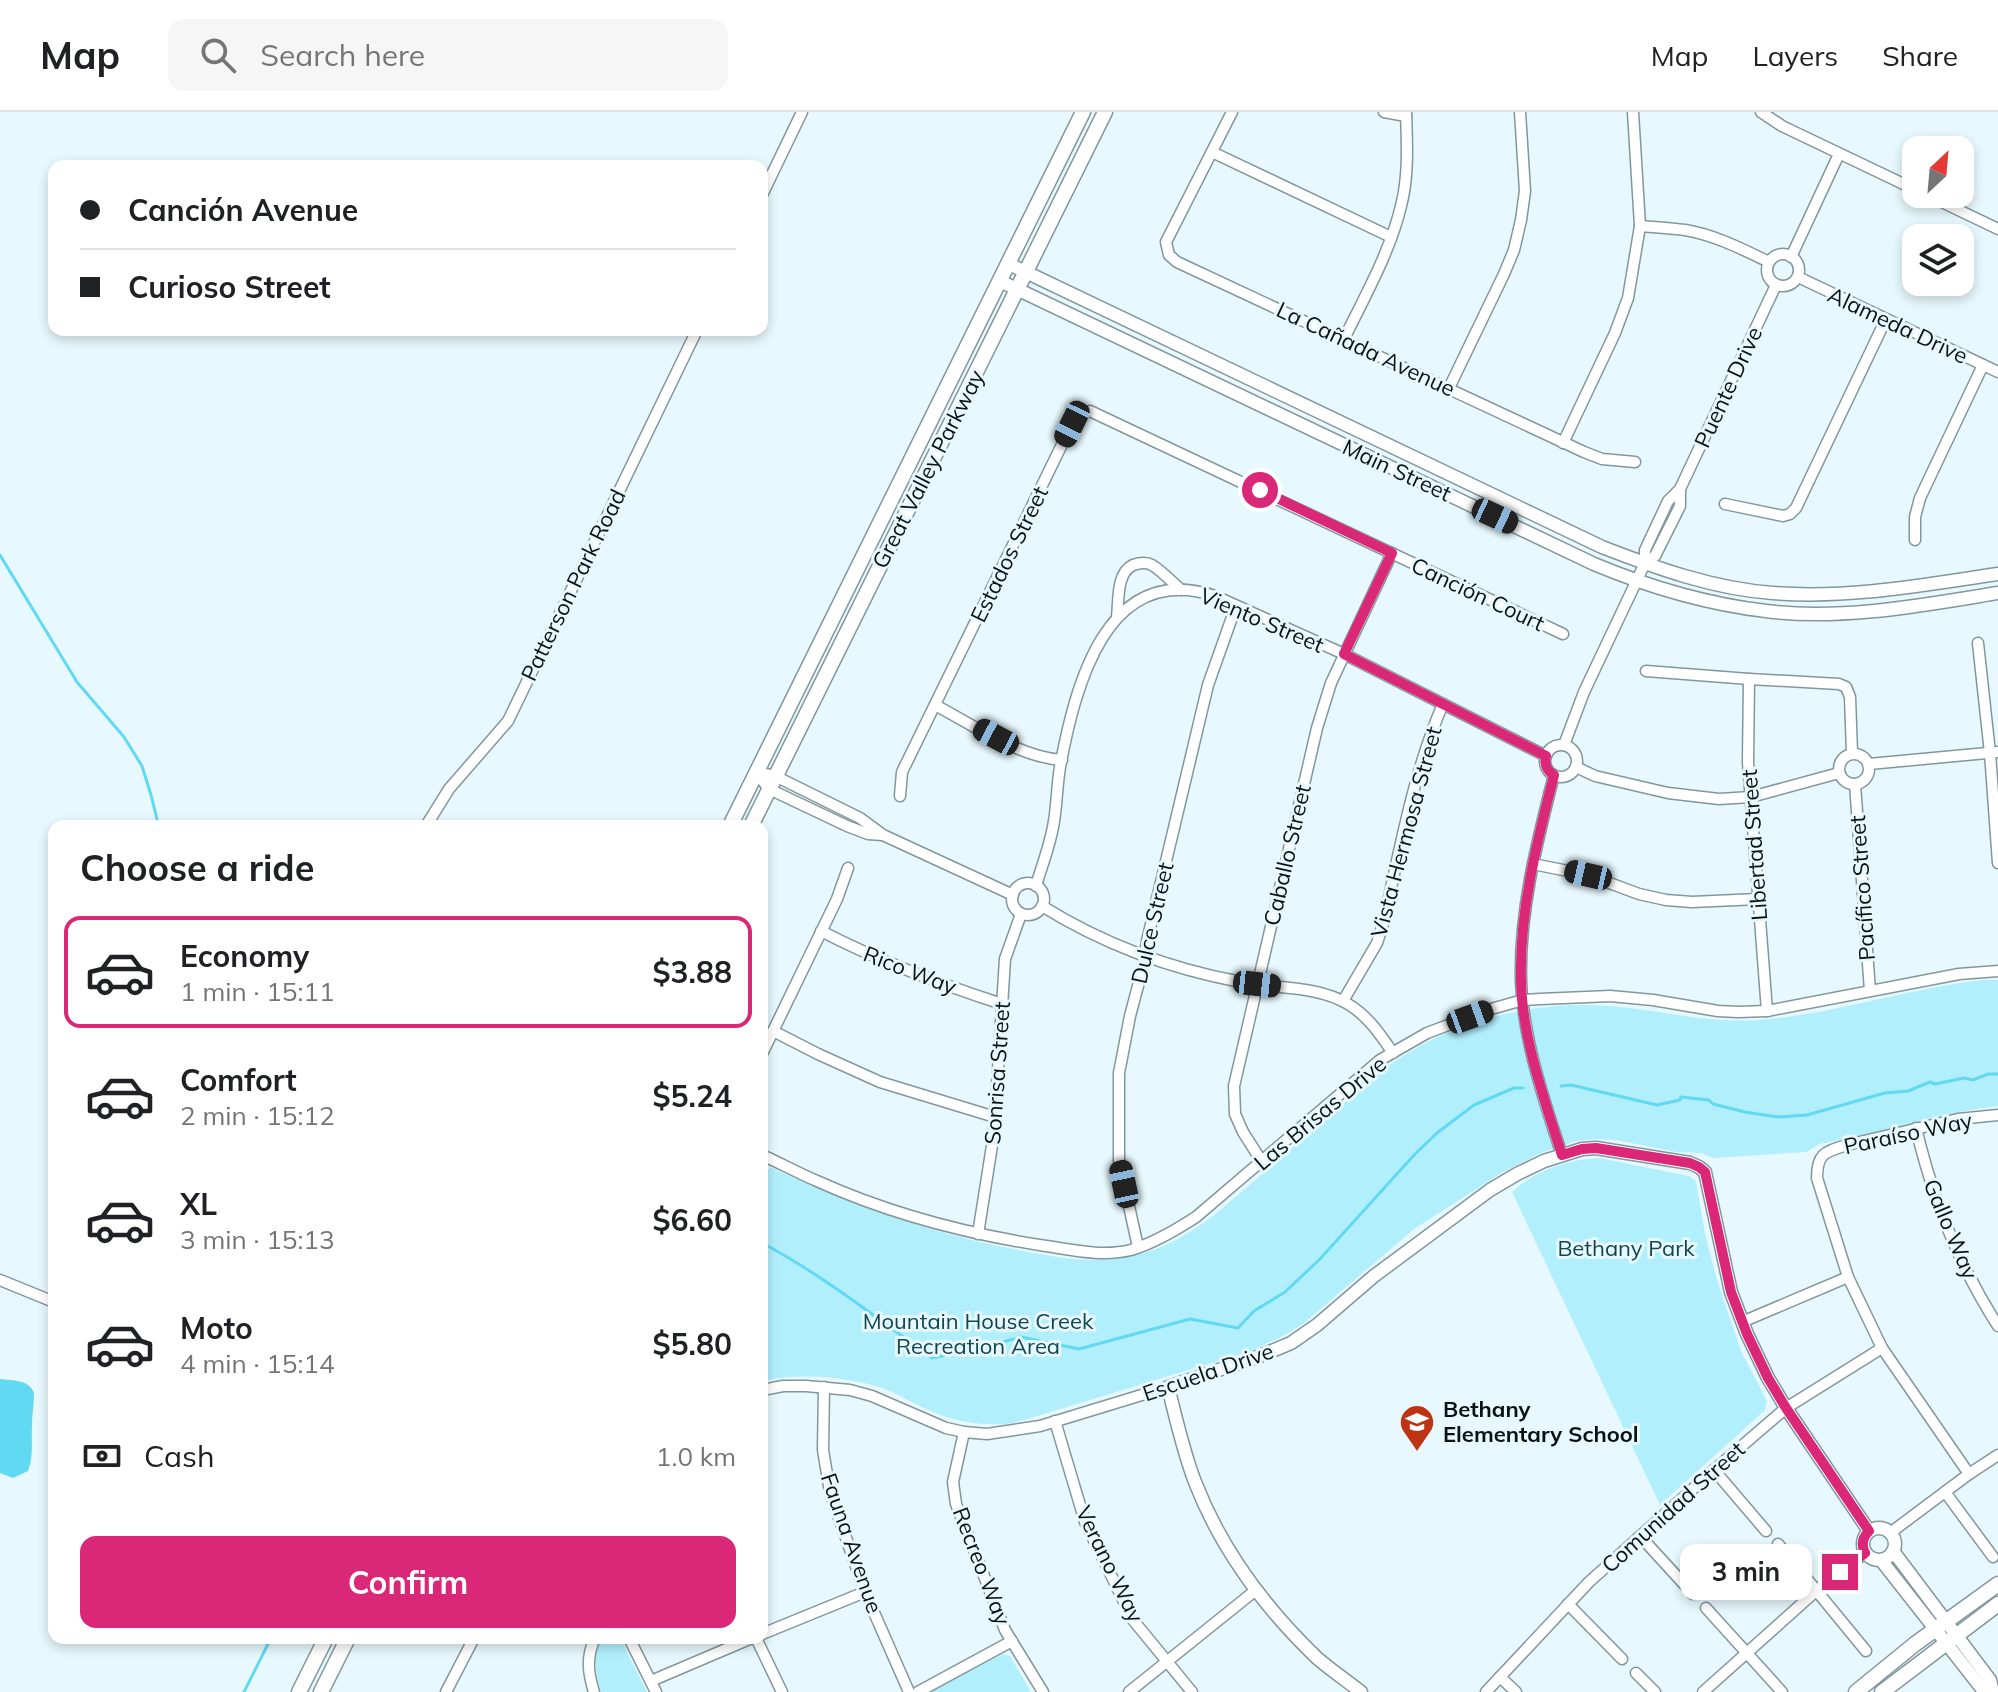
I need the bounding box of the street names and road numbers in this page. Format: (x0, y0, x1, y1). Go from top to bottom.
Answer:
street label: Alameda Drive (1824, 280, 1972, 370)
street label: La Cañada Avenue (1272, 295, 1460, 403)
street label: Puente Drive (1688, 322, 1768, 452)
street label: Great Valley Parkway (866, 365, 990, 573)
street label: Main Street (1338, 433, 1456, 507)
street label: Estados Street (964, 481, 1054, 627)
street label: Patterson Park Road (514, 485, 632, 685)
street label: Canción Court (1407, 551, 1549, 637)
street label: Viento Street (1196, 581, 1329, 659)
street label: Vista Hermosa Street (1364, 723, 1448, 941)
street label: Libertad Street (1735, 768, 1773, 922)
street label: Caballo Street (1257, 781, 1317, 928)
street label: Pacífico Street (1843, 814, 1881, 962)
street label: Dulce Street (1124, 859, 1180, 986)
street label: Rico Way (860, 939, 961, 1001)
street label: Sonrisa Street (978, 1000, 1016, 1145)
street label: Las Brisas Drive (1248, 1050, 1392, 1176)
street label: Paraíso Way (1841, 1106, 1975, 1160)
street label: Gallo Way (1917, 1175, 1985, 1284)
street label: Escuela Drive (1139, 1337, 1277, 1407)
street label: Comunidad Street (1596, 1435, 1751, 1579)
street label: Fauna Avenue (815, 1469, 889, 1617)
street label: Verano Way (1070, 1501, 1150, 1627)
street label: Recreo Way (947, 1503, 1017, 1629)

